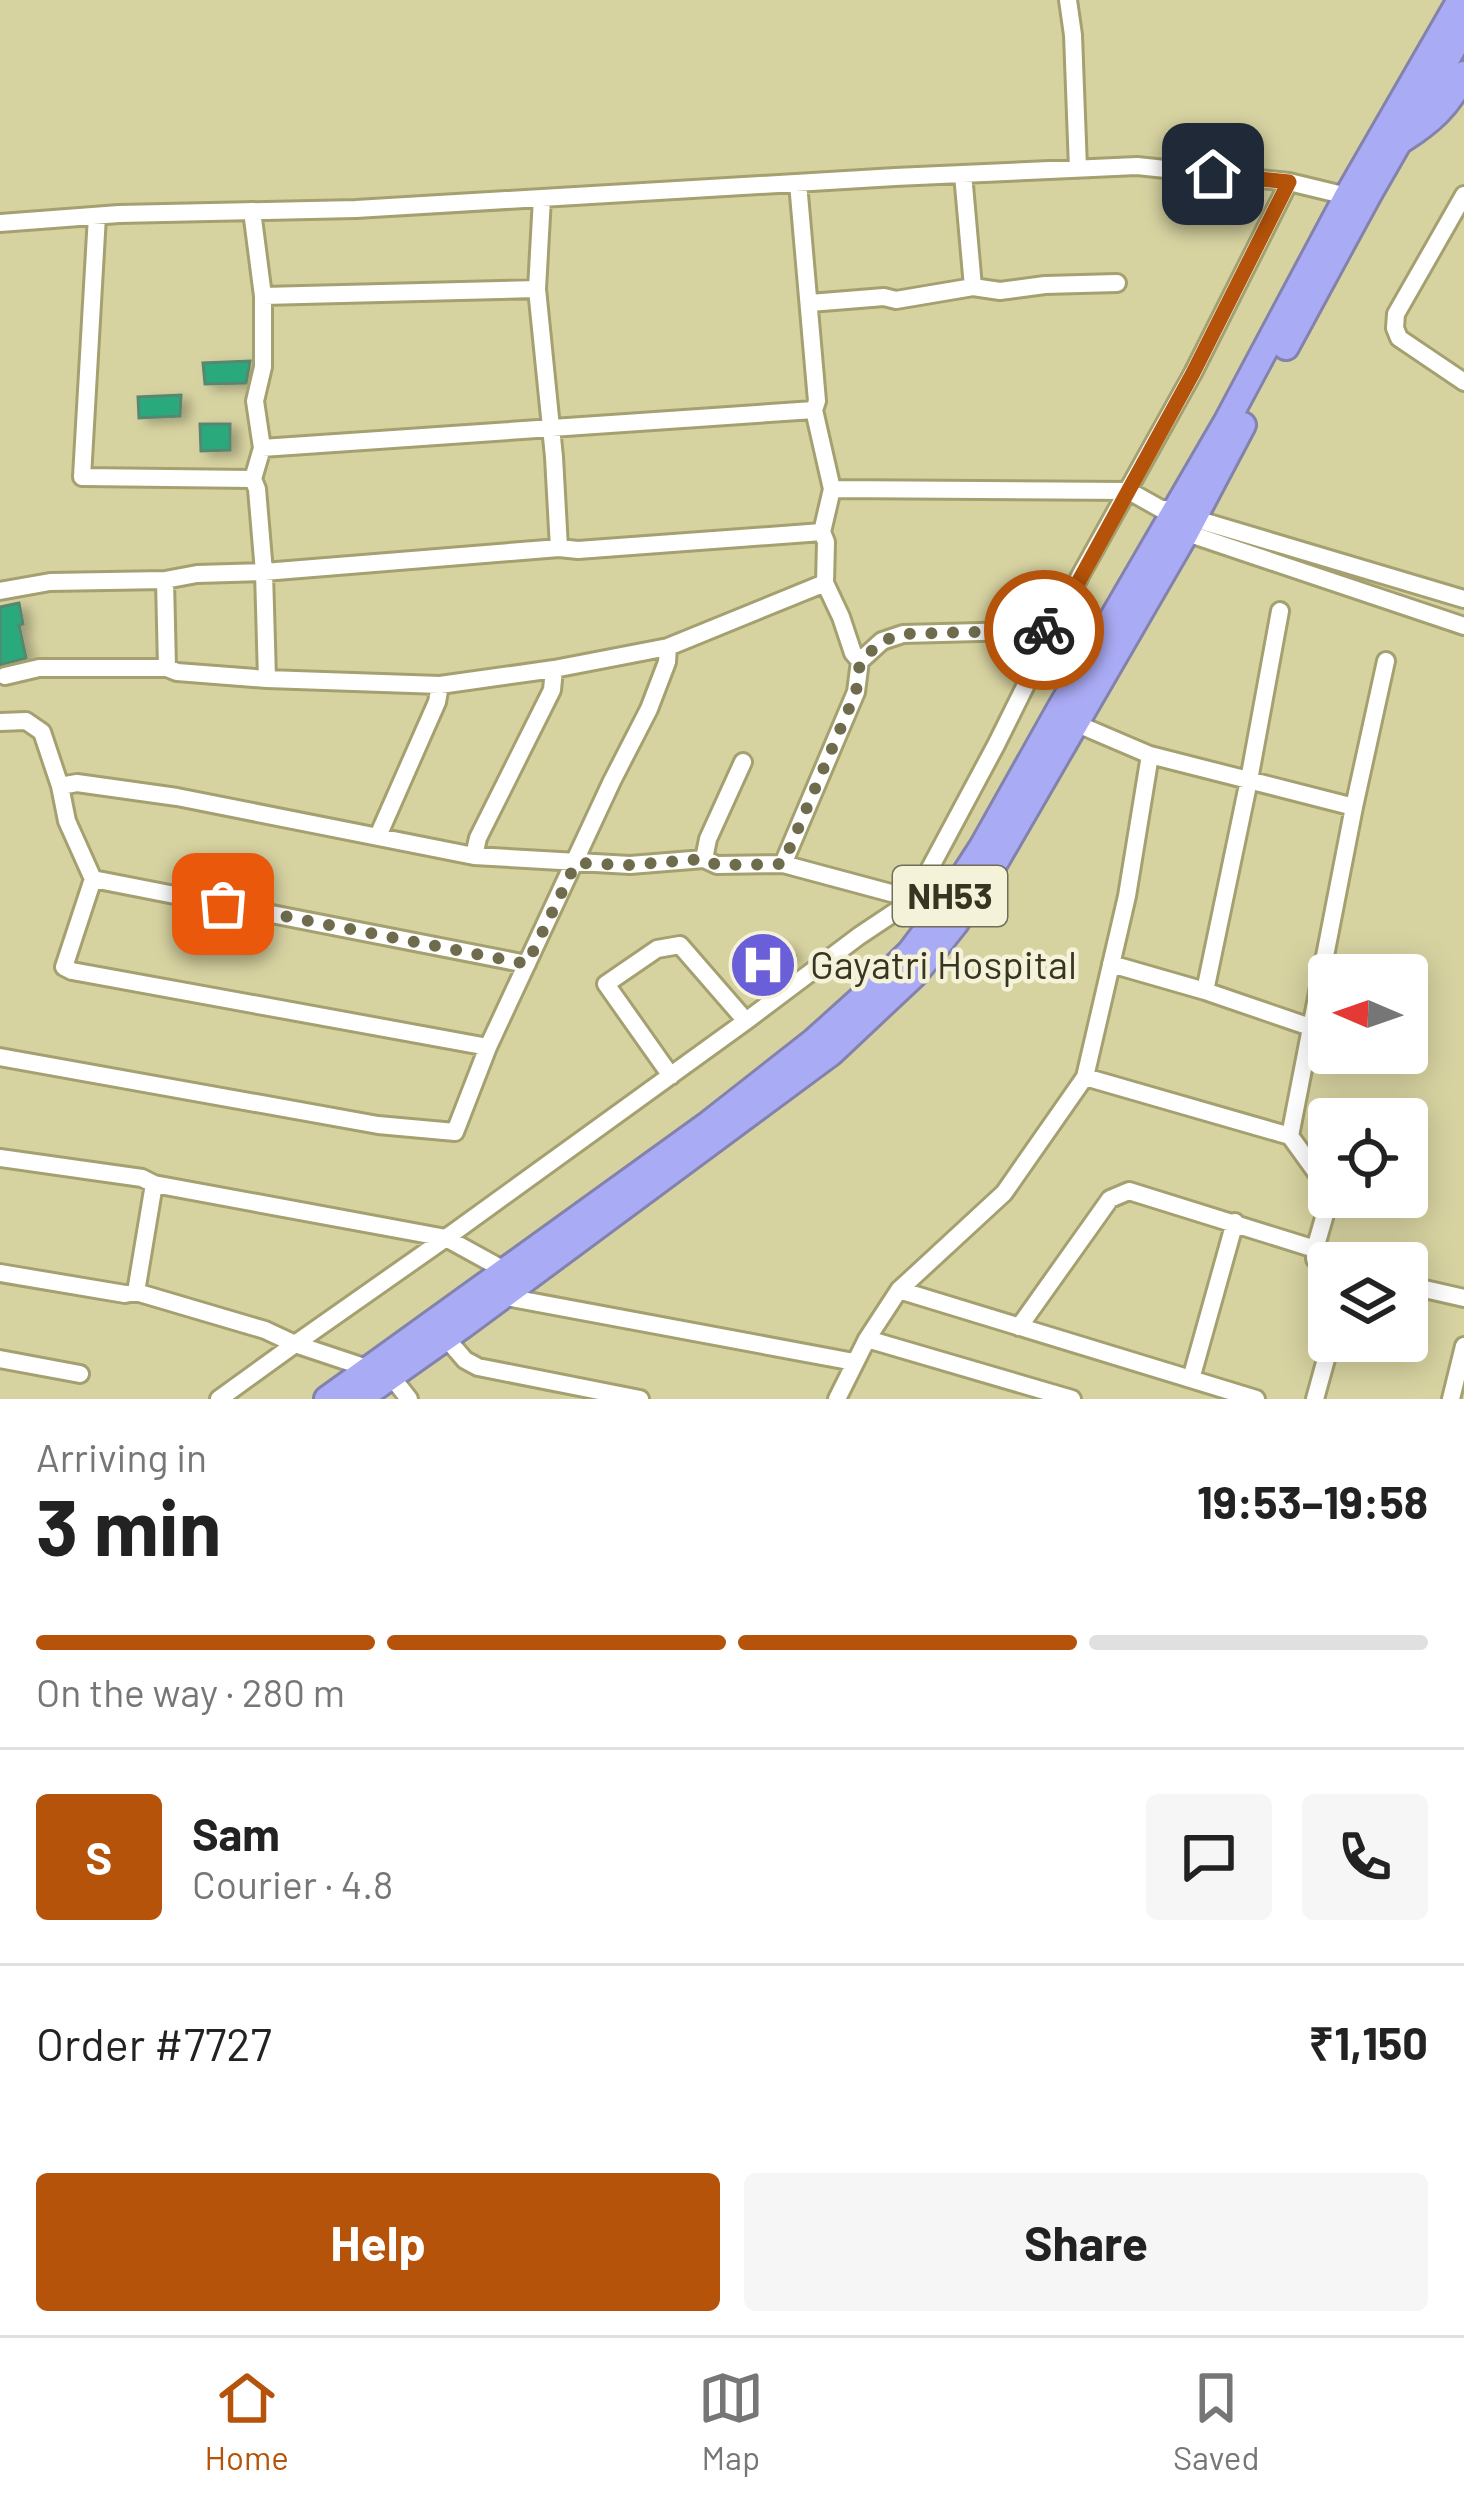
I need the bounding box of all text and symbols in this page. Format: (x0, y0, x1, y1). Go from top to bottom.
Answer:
pin (1162, 123, 1264, 225)
icon: home (1180, 141, 1246, 207)
courier (984, 570, 1104, 690)
icon: bike (1011, 597, 1077, 663)
pin (172, 853, 274, 955)
road number: NH53 (893, 866, 1007, 926)
icon: bag (190, 871, 256, 937)
hospital icon: Gayatri Hospital (728, 930, 798, 1000)
place label: Gayatri Hospital (810, 940, 1077, 987)
north arrow (1308, 954, 1428, 1074)
map controls (1308, 954, 1428, 1362)
button: locate (1308, 1098, 1428, 1218)
button: layers (1308, 1242, 1428, 1362)
text: Arriving in (36, 1433, 207, 1480)
text: 19:53–19:58 (1197, 1474, 1428, 1528)
text: 3 min (36, 1478, 221, 1572)
text: On the way · 280 m (36, 1668, 345, 1715)
button: chat (1146, 1794, 1272, 1920)
button: phone (1302, 1794, 1428, 1920)
text: Sam (192, 1806, 280, 1860)
text: S (86, 1830, 112, 1884)
text: Courier · 4.8 (192, 1860, 393, 1907)
text: ₹1,150 (1309, 2015, 1428, 2069)
text: Order #7727 (36, 2016, 272, 2070)
button: Help (36, 2173, 720, 2311)
button: Share (744, 2173, 1428, 2311)
tab: Home (205, 2365, 289, 2477)
tab: Map (698, 2365, 764, 2477)
tab: Saved (1173, 2365, 1259, 2477)

